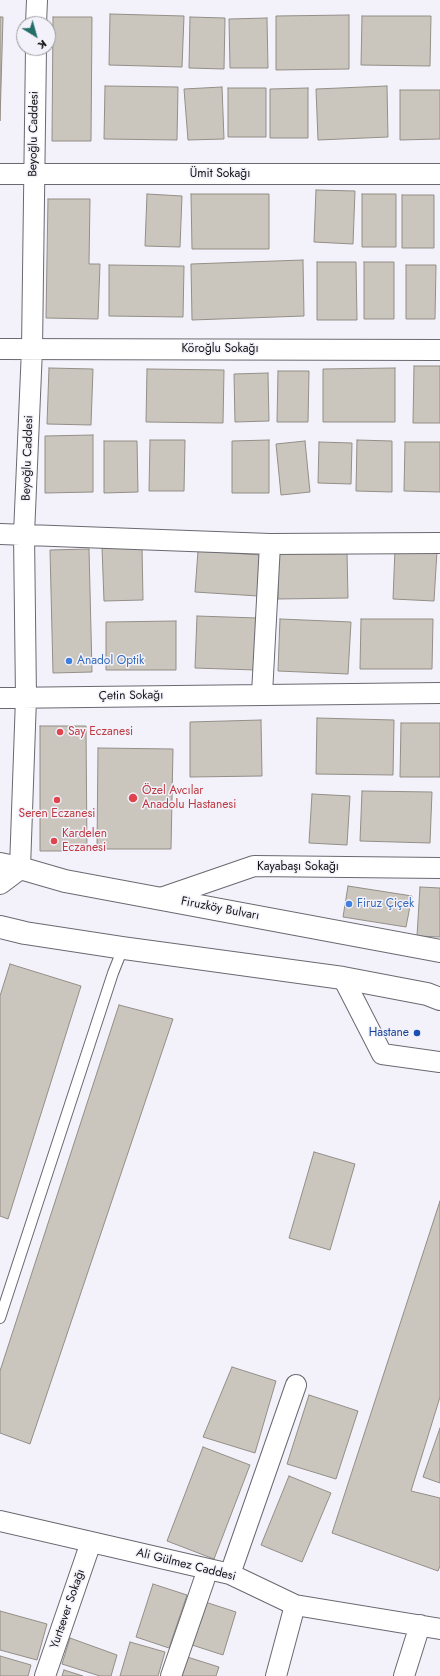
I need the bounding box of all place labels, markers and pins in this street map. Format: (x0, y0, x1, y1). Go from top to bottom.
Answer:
place label: Anadol Optik (77, 654, 144, 668)
marker: Anadol Optik (64, 656, 74, 666)
place label: Say Eczanesi (68, 725, 133, 739)
marker: Say Eczanesi (55, 727, 65, 737)
place label: Özel Avcılar Anadolu Hastanesi (142, 784, 236, 812)
marker: Özel Avcılar Anadolu Hastanesi (127, 792, 139, 804)
marker: Seren Eczanesi (52, 795, 62, 805)
place label: Seren Eczanesi (19, 807, 95, 821)
place label: Kardelen Eczanesi (62, 827, 107, 855)
marker: Kardelen Eczanesi (49, 836, 59, 846)
place label: Firuz Çiçek (357, 897, 414, 911)
marker: Firuz Çiçek (344, 899, 354, 909)
place label: Hastane (369, 1026, 409, 1040)
marker: Hastane (412, 1028, 422, 1038)

